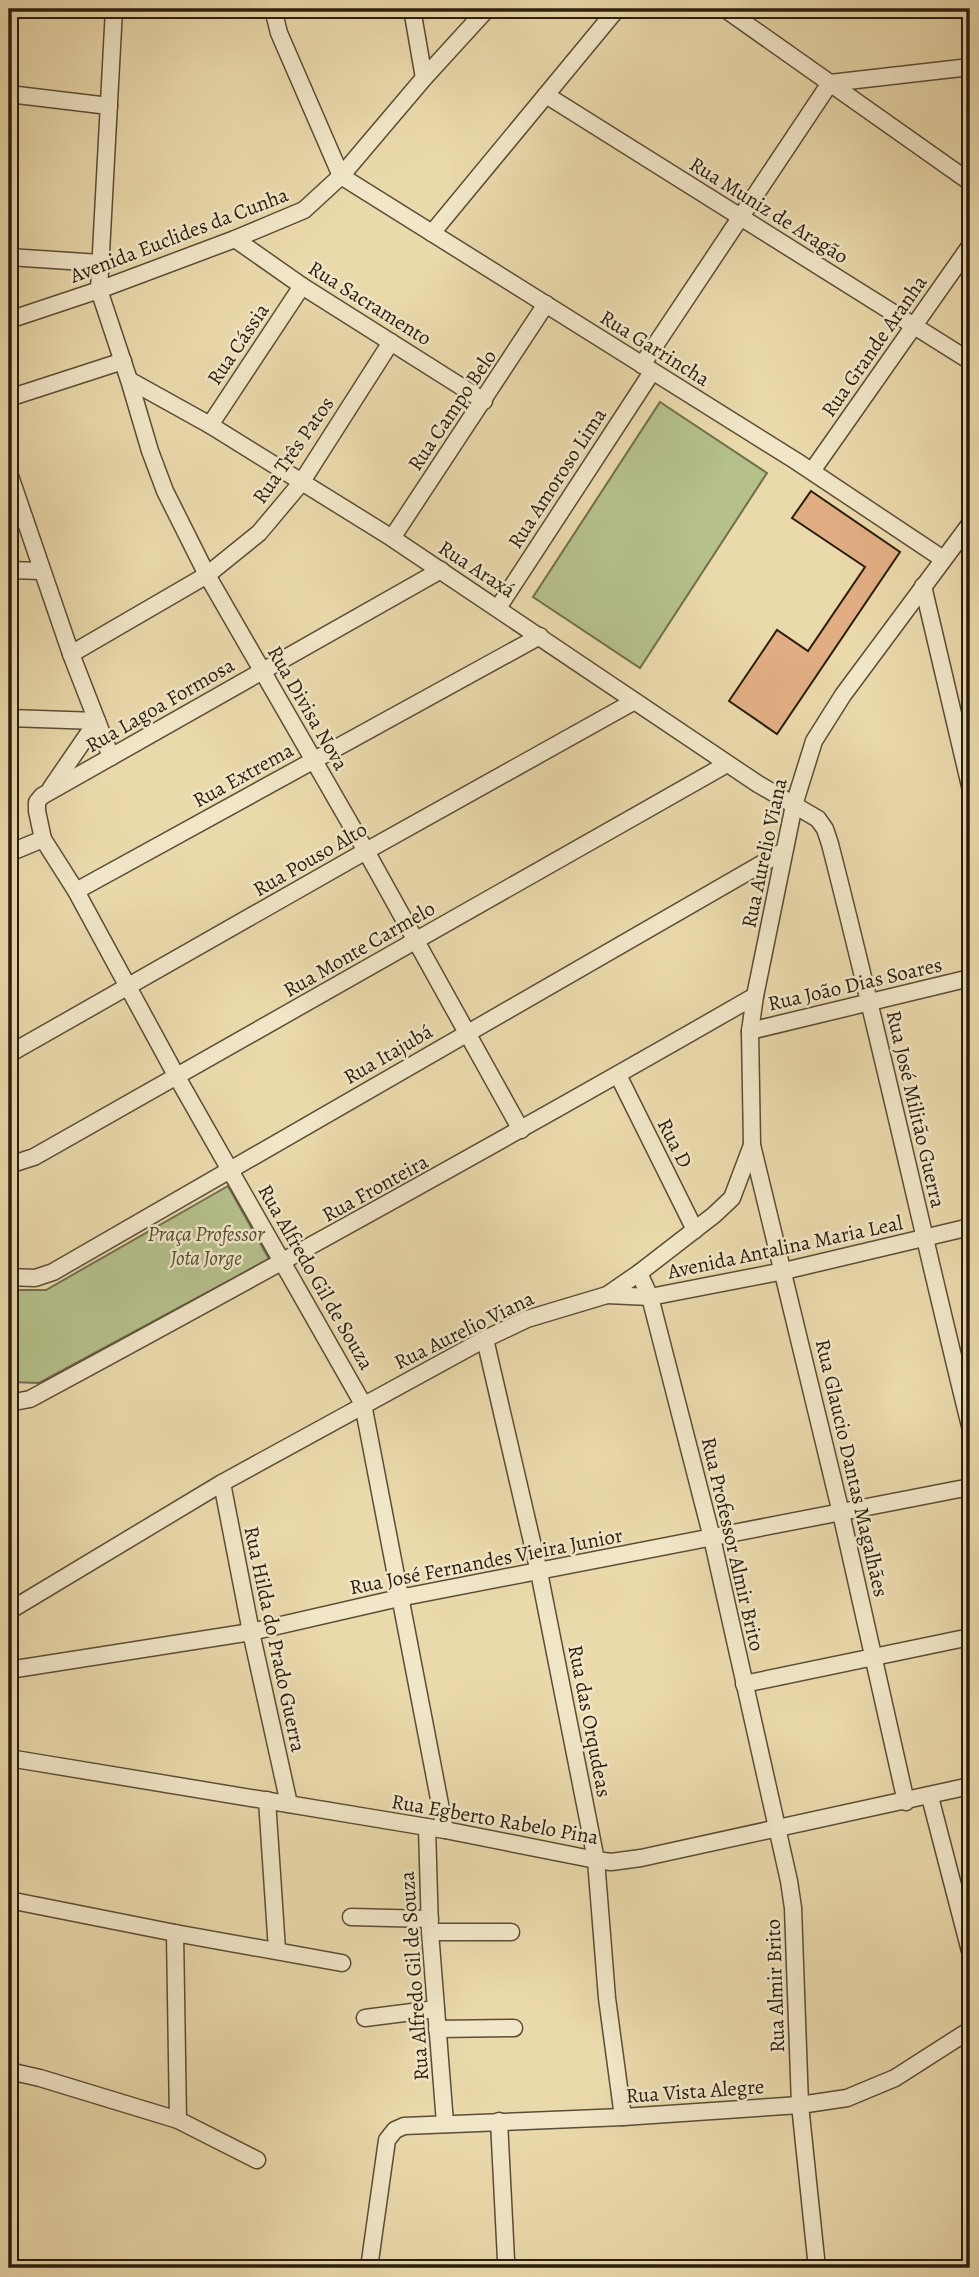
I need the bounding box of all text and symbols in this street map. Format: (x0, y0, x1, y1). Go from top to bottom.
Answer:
street label: Rua Muniz de Aragão (684, 150, 854, 270)
street label: Avenida Euclides da Cunha (65, 180, 292, 290)
street label: Rua Sacramento (303, 254, 437, 352)
street label: Rua Grande Aranha (815, 269, 933, 422)
street label: Rua Cássia (200, 297, 276, 390)
street label: Rua Garrincha (595, 303, 715, 393)
street label: Rua Campo Belo (401, 344, 503, 476)
street label: Rua Três Patos (246, 391, 340, 509)
street label: Rua Amoroso Lima (501, 402, 613, 554)
street label: Rua Araxá (433, 534, 521, 604)
street label: Rua Divisa Nova (261, 641, 355, 776)
street label: Rua Lagoa Formosa (81, 651, 240, 759)
street label: Rua Extrema (188, 736, 299, 814)
street label: Rua Aurelio Viana (734, 775, 794, 931)
street label: Rua Pouso Alto (248, 815, 372, 903)
street label: Rua Monte Carmelo (278, 894, 440, 1004)
street label: Rua João Dias Soares (765, 950, 945, 1018)
street label: Rua José Militão Guerra (880, 1007, 952, 1211)
street label: Rua Itajubá (338, 1017, 438, 1091)
street label: Rua D (651, 1113, 699, 1173)
street label: Rua Fronteira (317, 1147, 433, 1229)
street label: Rua Alfredo Gil de Souza (251, 1179, 381, 1375)
street label: Avenida Antalina Maria Leal (664, 1208, 905, 1286)
park label: Praça Professor Jota Jorge (148, 1220, 265, 1272)
street label: Rua Aurelio Viana (389, 1284, 539, 1376)
street label: Rua Glaucio Dantas Magalhães (809, 1336, 895, 1600)
street label: Rua Professor Almir Brito (695, 1434, 771, 1654)
street label: Rua José Fernandes Vieira Junior (347, 1521, 625, 1601)
street label: Rua Hilda do Prado Guerra (237, 1524, 313, 1755)
street label: Rua das Orqudeas (562, 1642, 618, 1800)
street label: Rua Egberto Rabelo Pina (389, 1787, 601, 1851)
street label: Rua Alfredo Gil de Souza (393, 1870, 435, 2082)
street label: Rua Almir Brito (759, 1919, 791, 2053)
street label: Rua Vista Alegre (625, 2072, 765, 2110)

